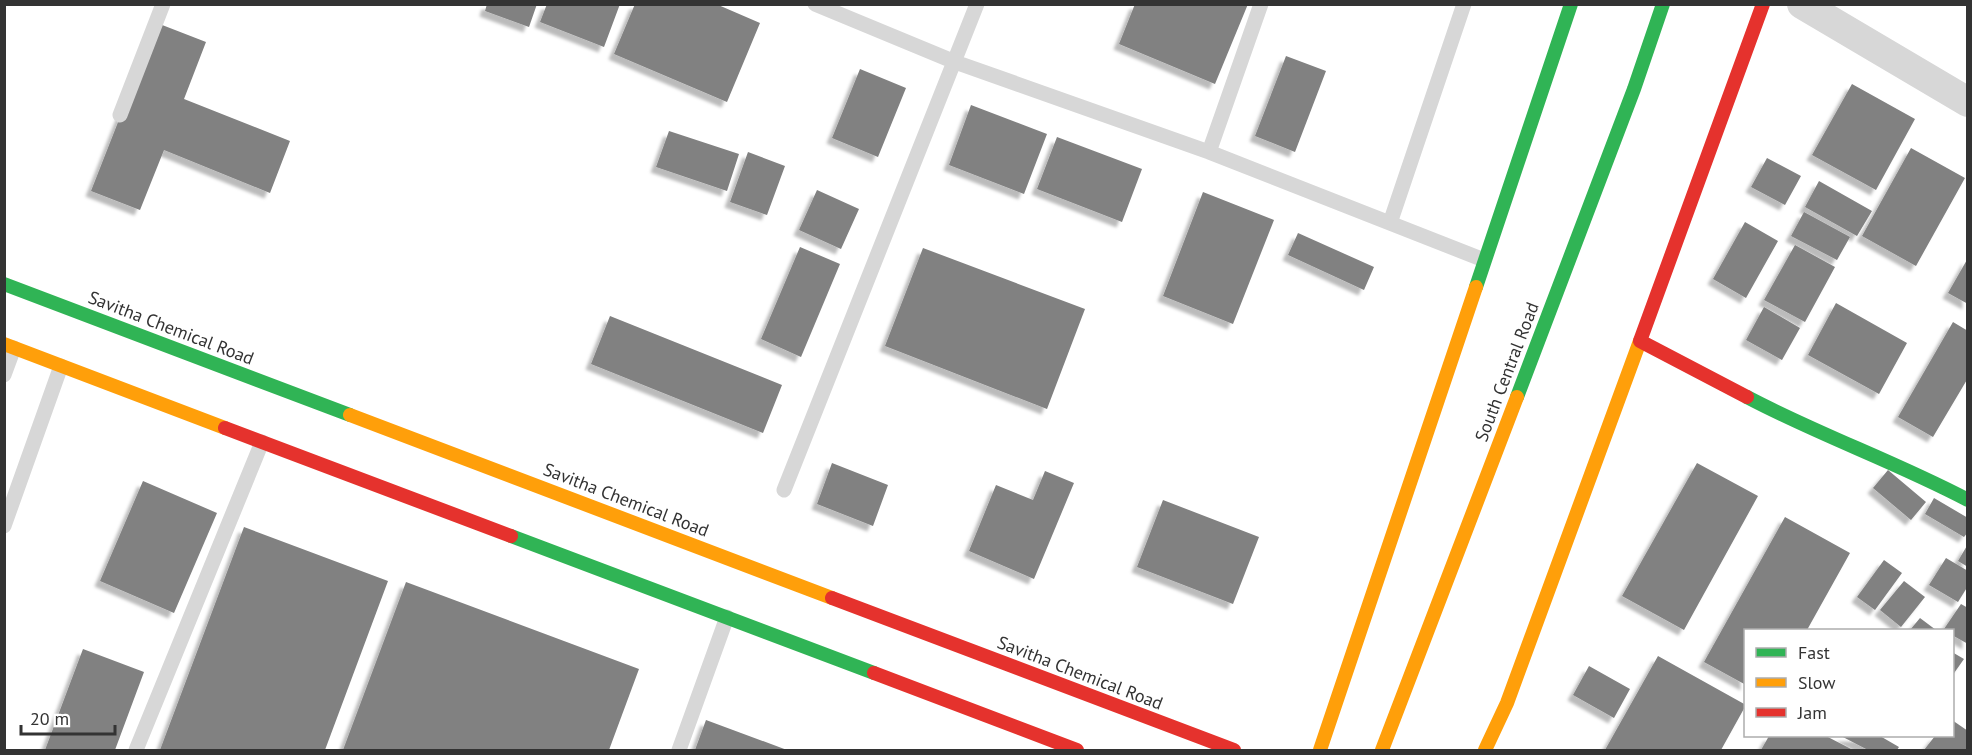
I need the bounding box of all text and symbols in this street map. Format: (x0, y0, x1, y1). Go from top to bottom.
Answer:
street label: Savitha Chemical Road (85, 285, 257, 370)
street label: South Central Road (1469, 299, 1544, 445)
street label: Savitha Chemical Road (540, 457, 712, 542)
legend (1744, 629, 1954, 737)
street label: Savitha Chemical Road (994, 630, 1166, 715)
text: Fast (1798, 641, 1830, 664)
text: Slow (1798, 671, 1836, 694)
scale bar (21, 698, 116, 736)
text: Jam (1797, 701, 1827, 724)
text: 20 m (30, 707, 69, 730)

